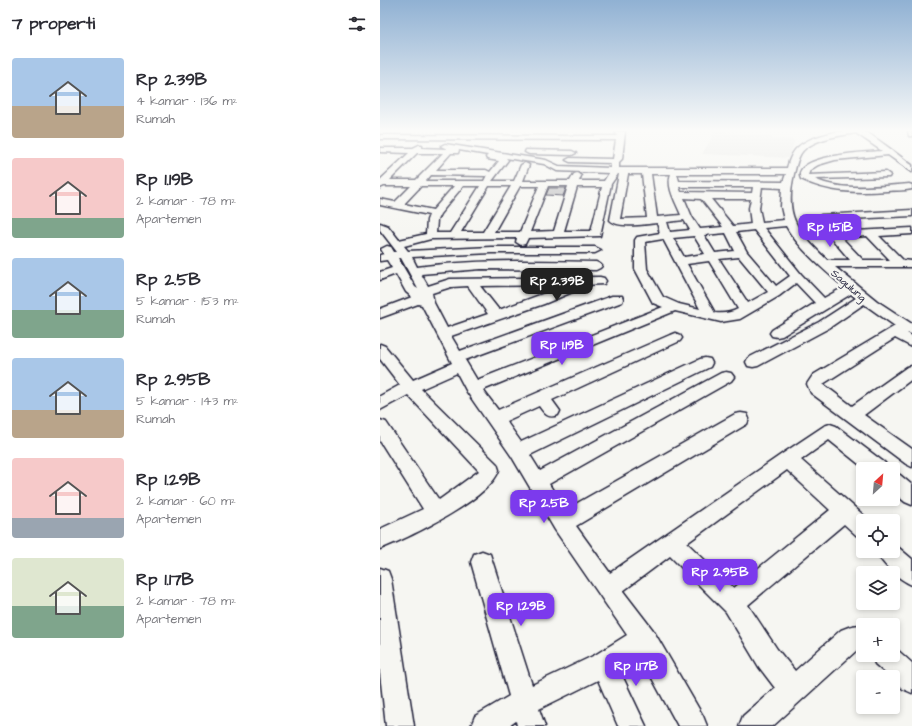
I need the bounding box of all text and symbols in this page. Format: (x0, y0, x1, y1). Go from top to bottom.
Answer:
text: 7 properti (12, 12, 95, 36)
icon: filters (346, 13, 368, 35)
text: Rp 2.39B (136, 68, 207, 92)
icon: home (44, 74, 92, 122)
text: 4 kamar · 136 m² (136, 92, 237, 110)
text: Rumah (136, 110, 175, 128)
text: Rp 1.19B (136, 168, 193, 192)
icon: home (44, 174, 92, 222)
text: 2 kamar · 78 m² (136, 192, 236, 210)
text: Apartemen (136, 210, 201, 228)
pin: Rp 1.51B (789, 214, 871, 248)
text: Rp 1.51B (807, 218, 853, 236)
street label: Sagulung (827, 266, 870, 306)
text: Rp 2.5B (136, 268, 201, 292)
pin: Rp 2.39B (516, 268, 598, 302)
text: Rp 2.39B (530, 272, 584, 290)
icon: home (44, 274, 92, 322)
text: 5 kamar · 153 m² (136, 292, 239, 310)
text: Rumah (136, 310, 175, 328)
pin: Rp 1.19B (521, 332, 603, 366)
text: Rp 1.19B (540, 336, 584, 354)
text: Rp 2.95B (136, 368, 210, 392)
icon: home (44, 374, 92, 422)
text: 5 kamar · 143 m² (136, 392, 238, 410)
text: Rumah (136, 410, 175, 428)
north arrow (856, 462, 900, 506)
map controls (856, 462, 900, 714)
text: Rp 1.29B (136, 468, 200, 492)
icon: home (44, 474, 92, 522)
pin: Rp 2.5B (507, 490, 581, 524)
text: 2 kamar · 60 m² (136, 492, 236, 510)
text: Rp 2.5B (519, 494, 569, 512)
text: Apartemen (136, 510, 201, 528)
button: locate (856, 514, 900, 558)
pin: Rp 2.95B (679, 559, 761, 593)
text: Rp 2.95B (692, 563, 748, 581)
button: layers (856, 566, 900, 610)
text: Rp 1.17B (136, 568, 194, 592)
icon: home (44, 574, 92, 622)
text: 2 kamar · 78 m² (136, 592, 236, 610)
pin: Rp 1.29B (480, 593, 562, 627)
text: Rp 1.29B (496, 597, 546, 615)
text: Apartemen (136, 610, 201, 628)
button: + (856, 618, 900, 662)
pin: Rp 1.17B (595, 653, 677, 687)
text: Rp 1.17B (614, 657, 658, 675)
button: − (856, 670, 900, 714)

